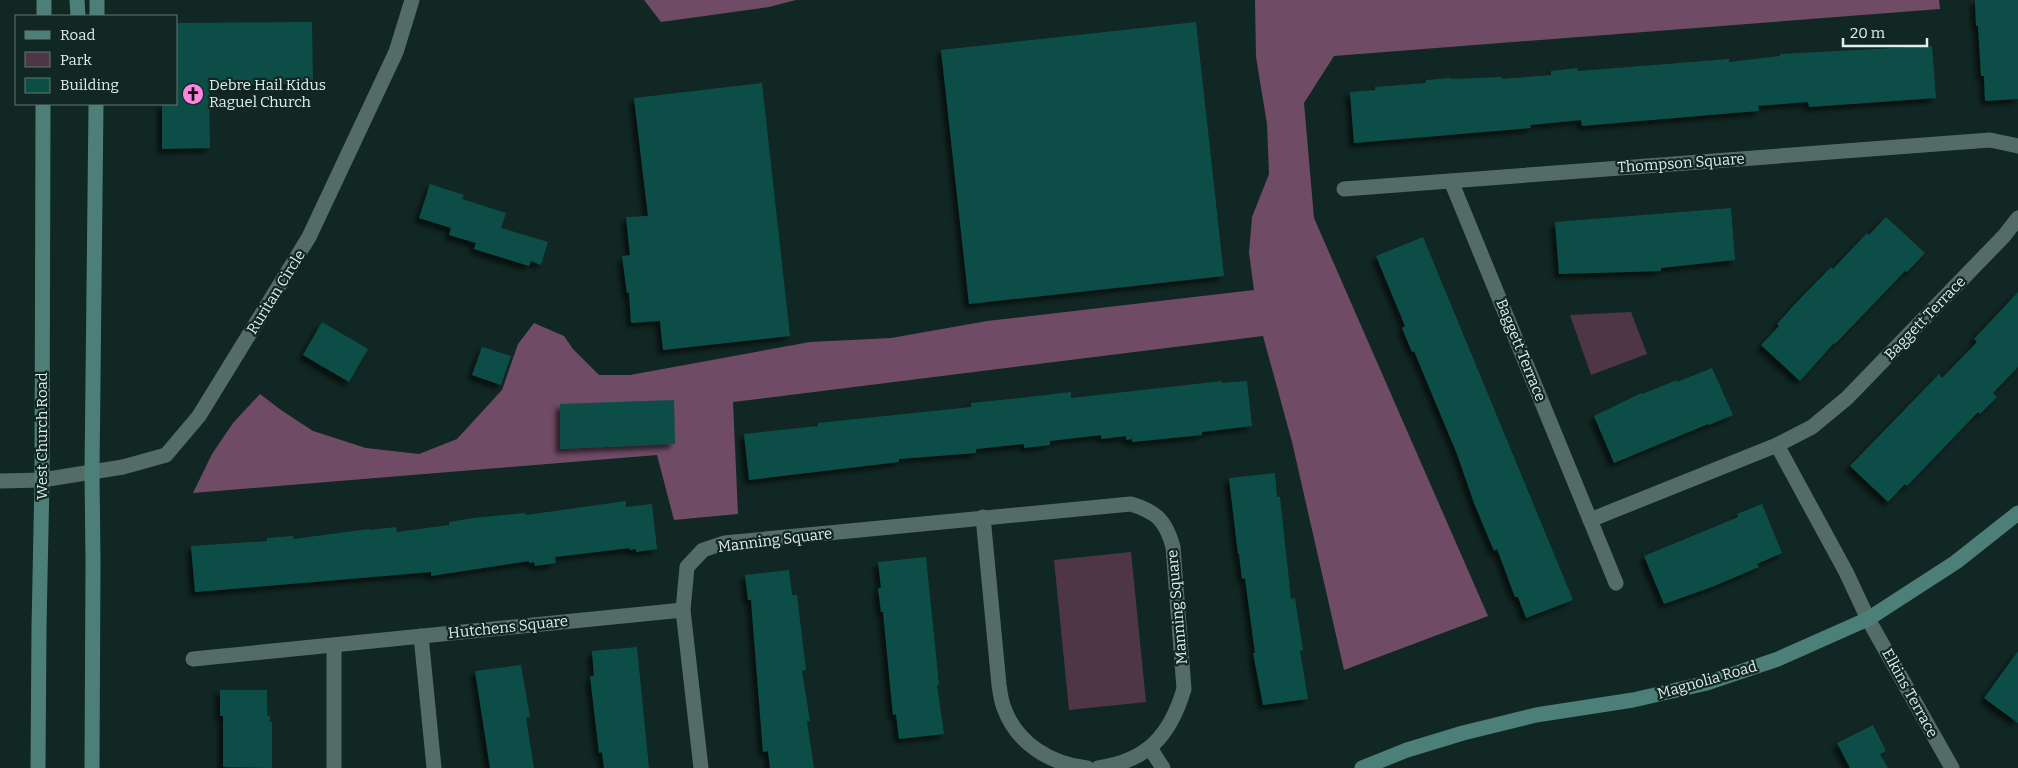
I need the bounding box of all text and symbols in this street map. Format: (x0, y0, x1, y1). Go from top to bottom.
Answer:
legend (15, 15, 178, 105)
scale bar (1843, 15, 1927, 47)
text: 20 m (1850, 24, 1886, 42)
text: Road (60, 26, 95, 44)
text: Park (60, 51, 92, 69)
text: Building (60, 76, 119, 94)
place label: Debre Hail Kidus Raguel Church (209, 76, 326, 111)
church icon: Debre Hail Kidus Raguel Church (181, 82, 205, 106)
street label: Thompson Square (1617, 150, 1745, 176)
street label: Ruritan Circle (243, 247, 309, 337)
street label: Baggett Terrace (1881, 273, 1969, 363)
street label: Baggett Terrace (1492, 296, 1550, 404)
street label: West Church Road (33, 372, 51, 500)
street label: Manning Square (717, 524, 833, 556)
street label: Manning Square (1163, 549, 1191, 665)
street label: Hutchens Square (447, 612, 569, 642)
street label: Elkins Terrace (1878, 645, 1942, 741)
street label: Magnolia Road (1655, 657, 1759, 703)

